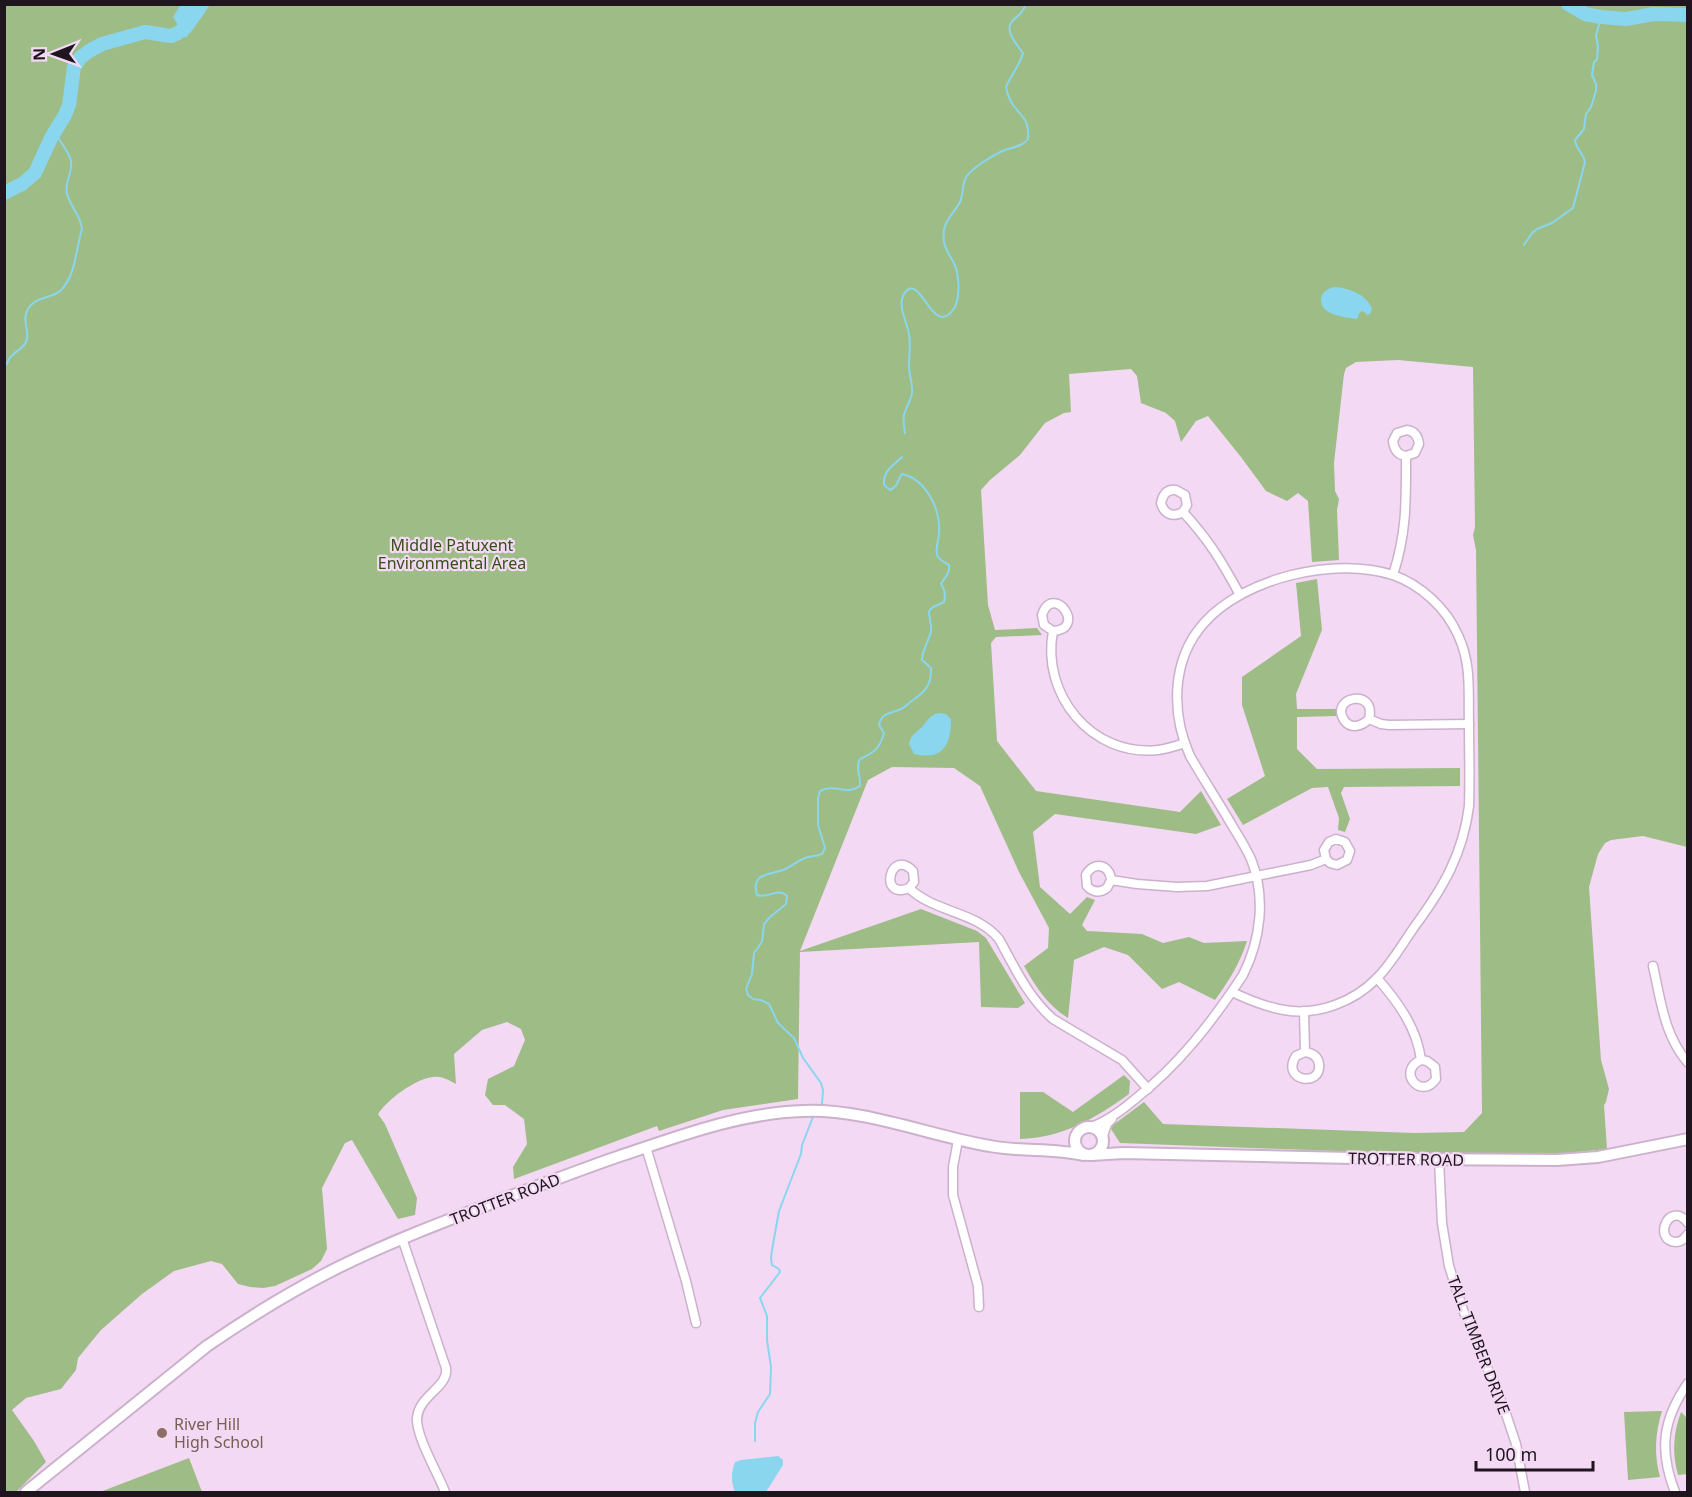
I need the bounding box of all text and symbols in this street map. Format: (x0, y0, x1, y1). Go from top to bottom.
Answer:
north arrow (24, 24, 84, 84)
text: N (28, 48, 50, 61)
park label: Middle Patuxent Environmental Area (378, 534, 526, 574)
street label: TROTTER ROAD (1348, 1147, 1464, 1171)
street label: TROTTER ROAD (447, 1168, 563, 1230)
street label: TALL TIMBER DRIVE (1442, 1273, 1516, 1417)
place label: River Hill High School (174, 1413, 264, 1453)
marker: River Hill High School (155, 1426, 169, 1440)
scale bar (1476, 1434, 1593, 1472)
text: 100 m (1485, 1442, 1537, 1466)

